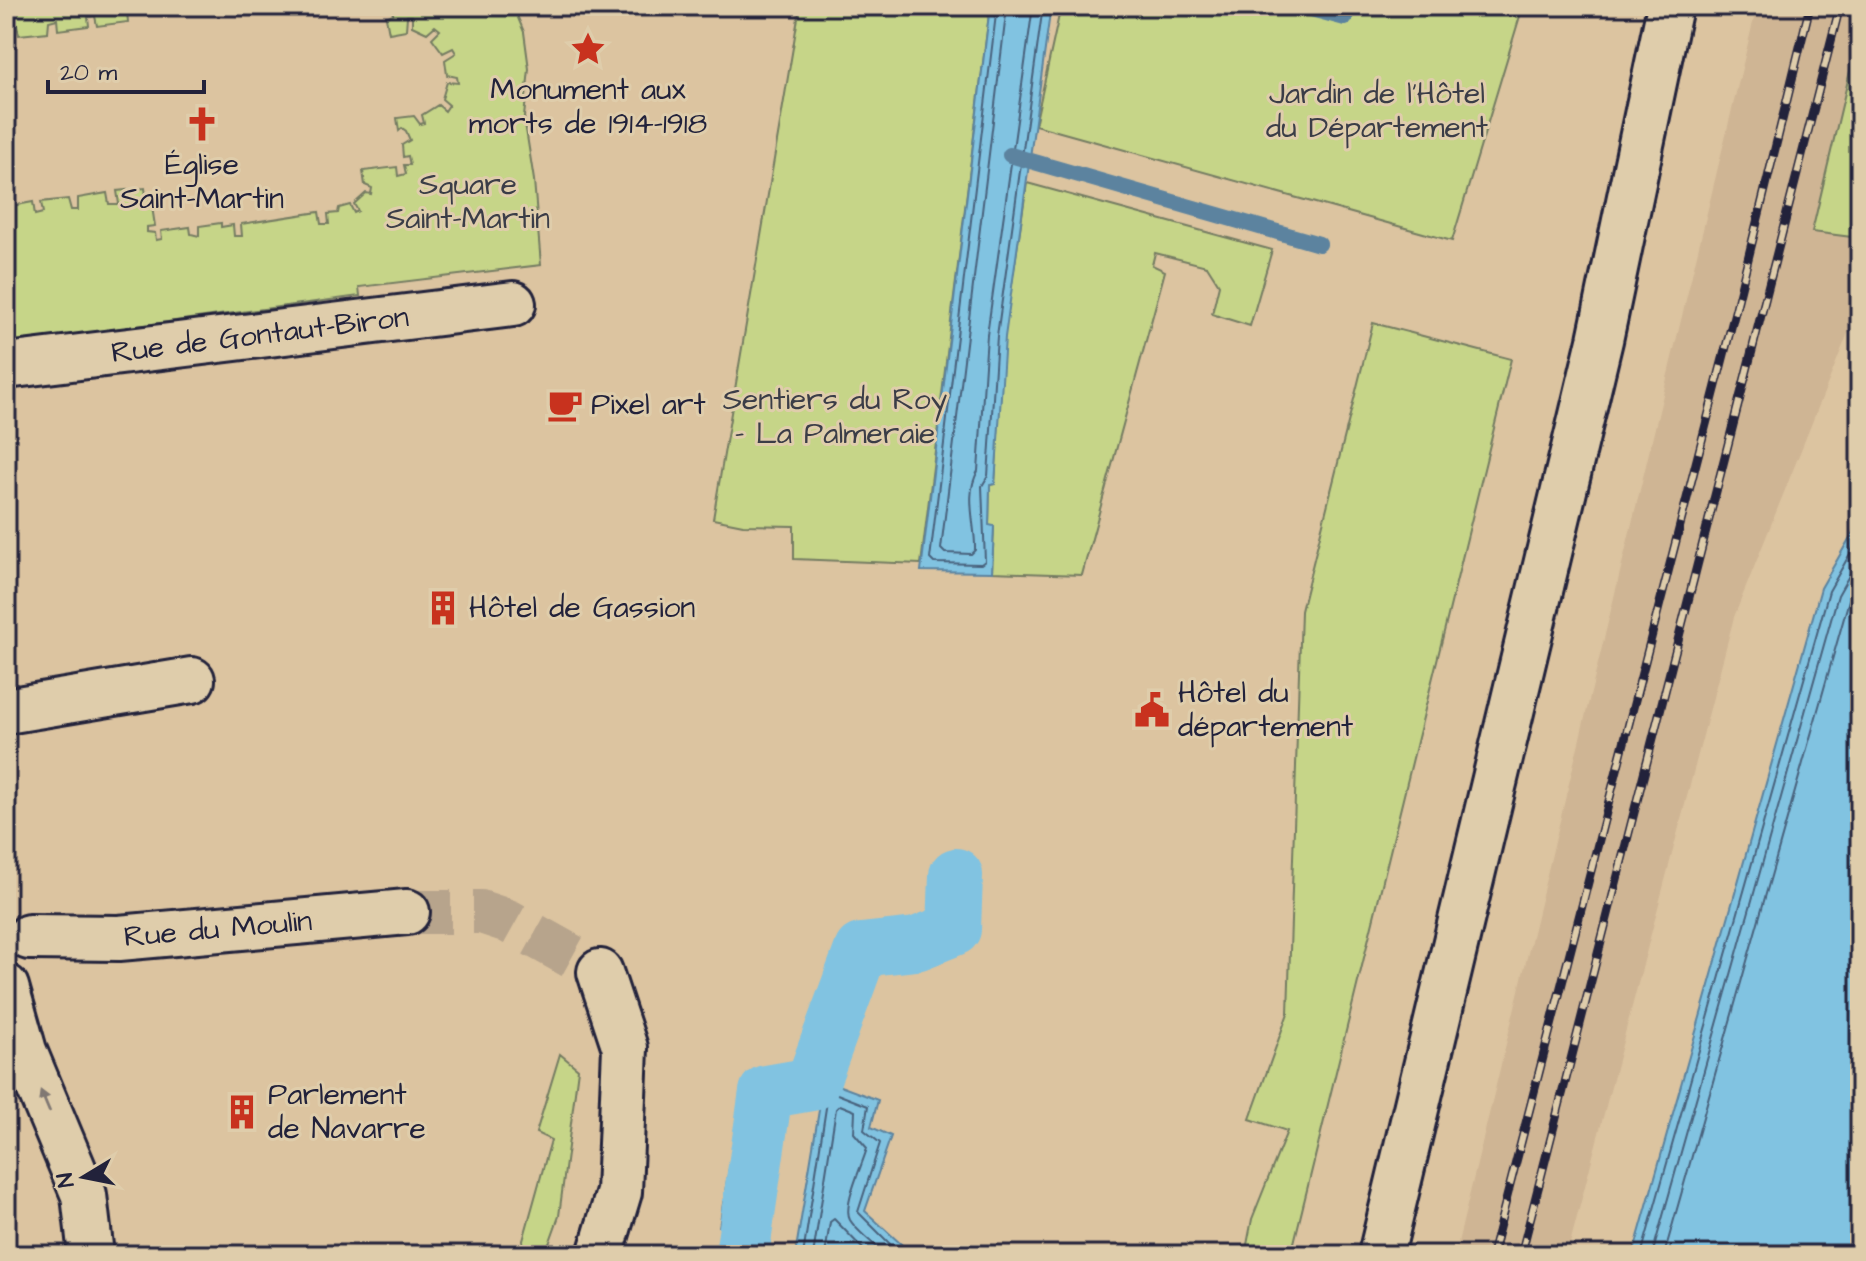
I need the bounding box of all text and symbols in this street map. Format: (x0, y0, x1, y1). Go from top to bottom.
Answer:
place icon: Monument aux morts de 1914-1918 (569, 30, 607, 68)
scale bar (48, 44, 204, 94)
text: 20 m (60, 56, 117, 90)
place label: Monument aux morts de 1914-1918 (469, 69, 707, 145)
park label: Jardin de l'Hôtel du Département (1266, 73, 1488, 149)
church icon: Église Saint-Martin (183, 105, 221, 143)
place label: Église Saint-Martin (120, 144, 284, 220)
park label: Square Saint-Martin (386, 164, 550, 240)
street label: Rue de Gontaut-Biron (109, 296, 411, 374)
park label: Sentiers du Roy - La Palmeraie (723, 379, 947, 455)
place label: Pixel art (591, 384, 706, 426)
cafe icon: Pixel art (546, 386, 584, 424)
place label: Hôtel de Gassion (469, 587, 695, 629)
building icon: Hôtel de Gassion (424, 589, 462, 627)
place label: Hôtel du département (1178, 672, 1353, 748)
public building icon: Hôtel du département (1133, 691, 1171, 729)
street label: Rue du Moulin (122, 900, 314, 958)
place label: Parlement de Navarre (268, 1074, 426, 1150)
one-way arrow (38, 1089, 51, 1113)
building icon: Parlement de Navarre (223, 1093, 261, 1131)
north arrow (44, 1137, 124, 1217)
text: N (49, 1171, 82, 1190)

